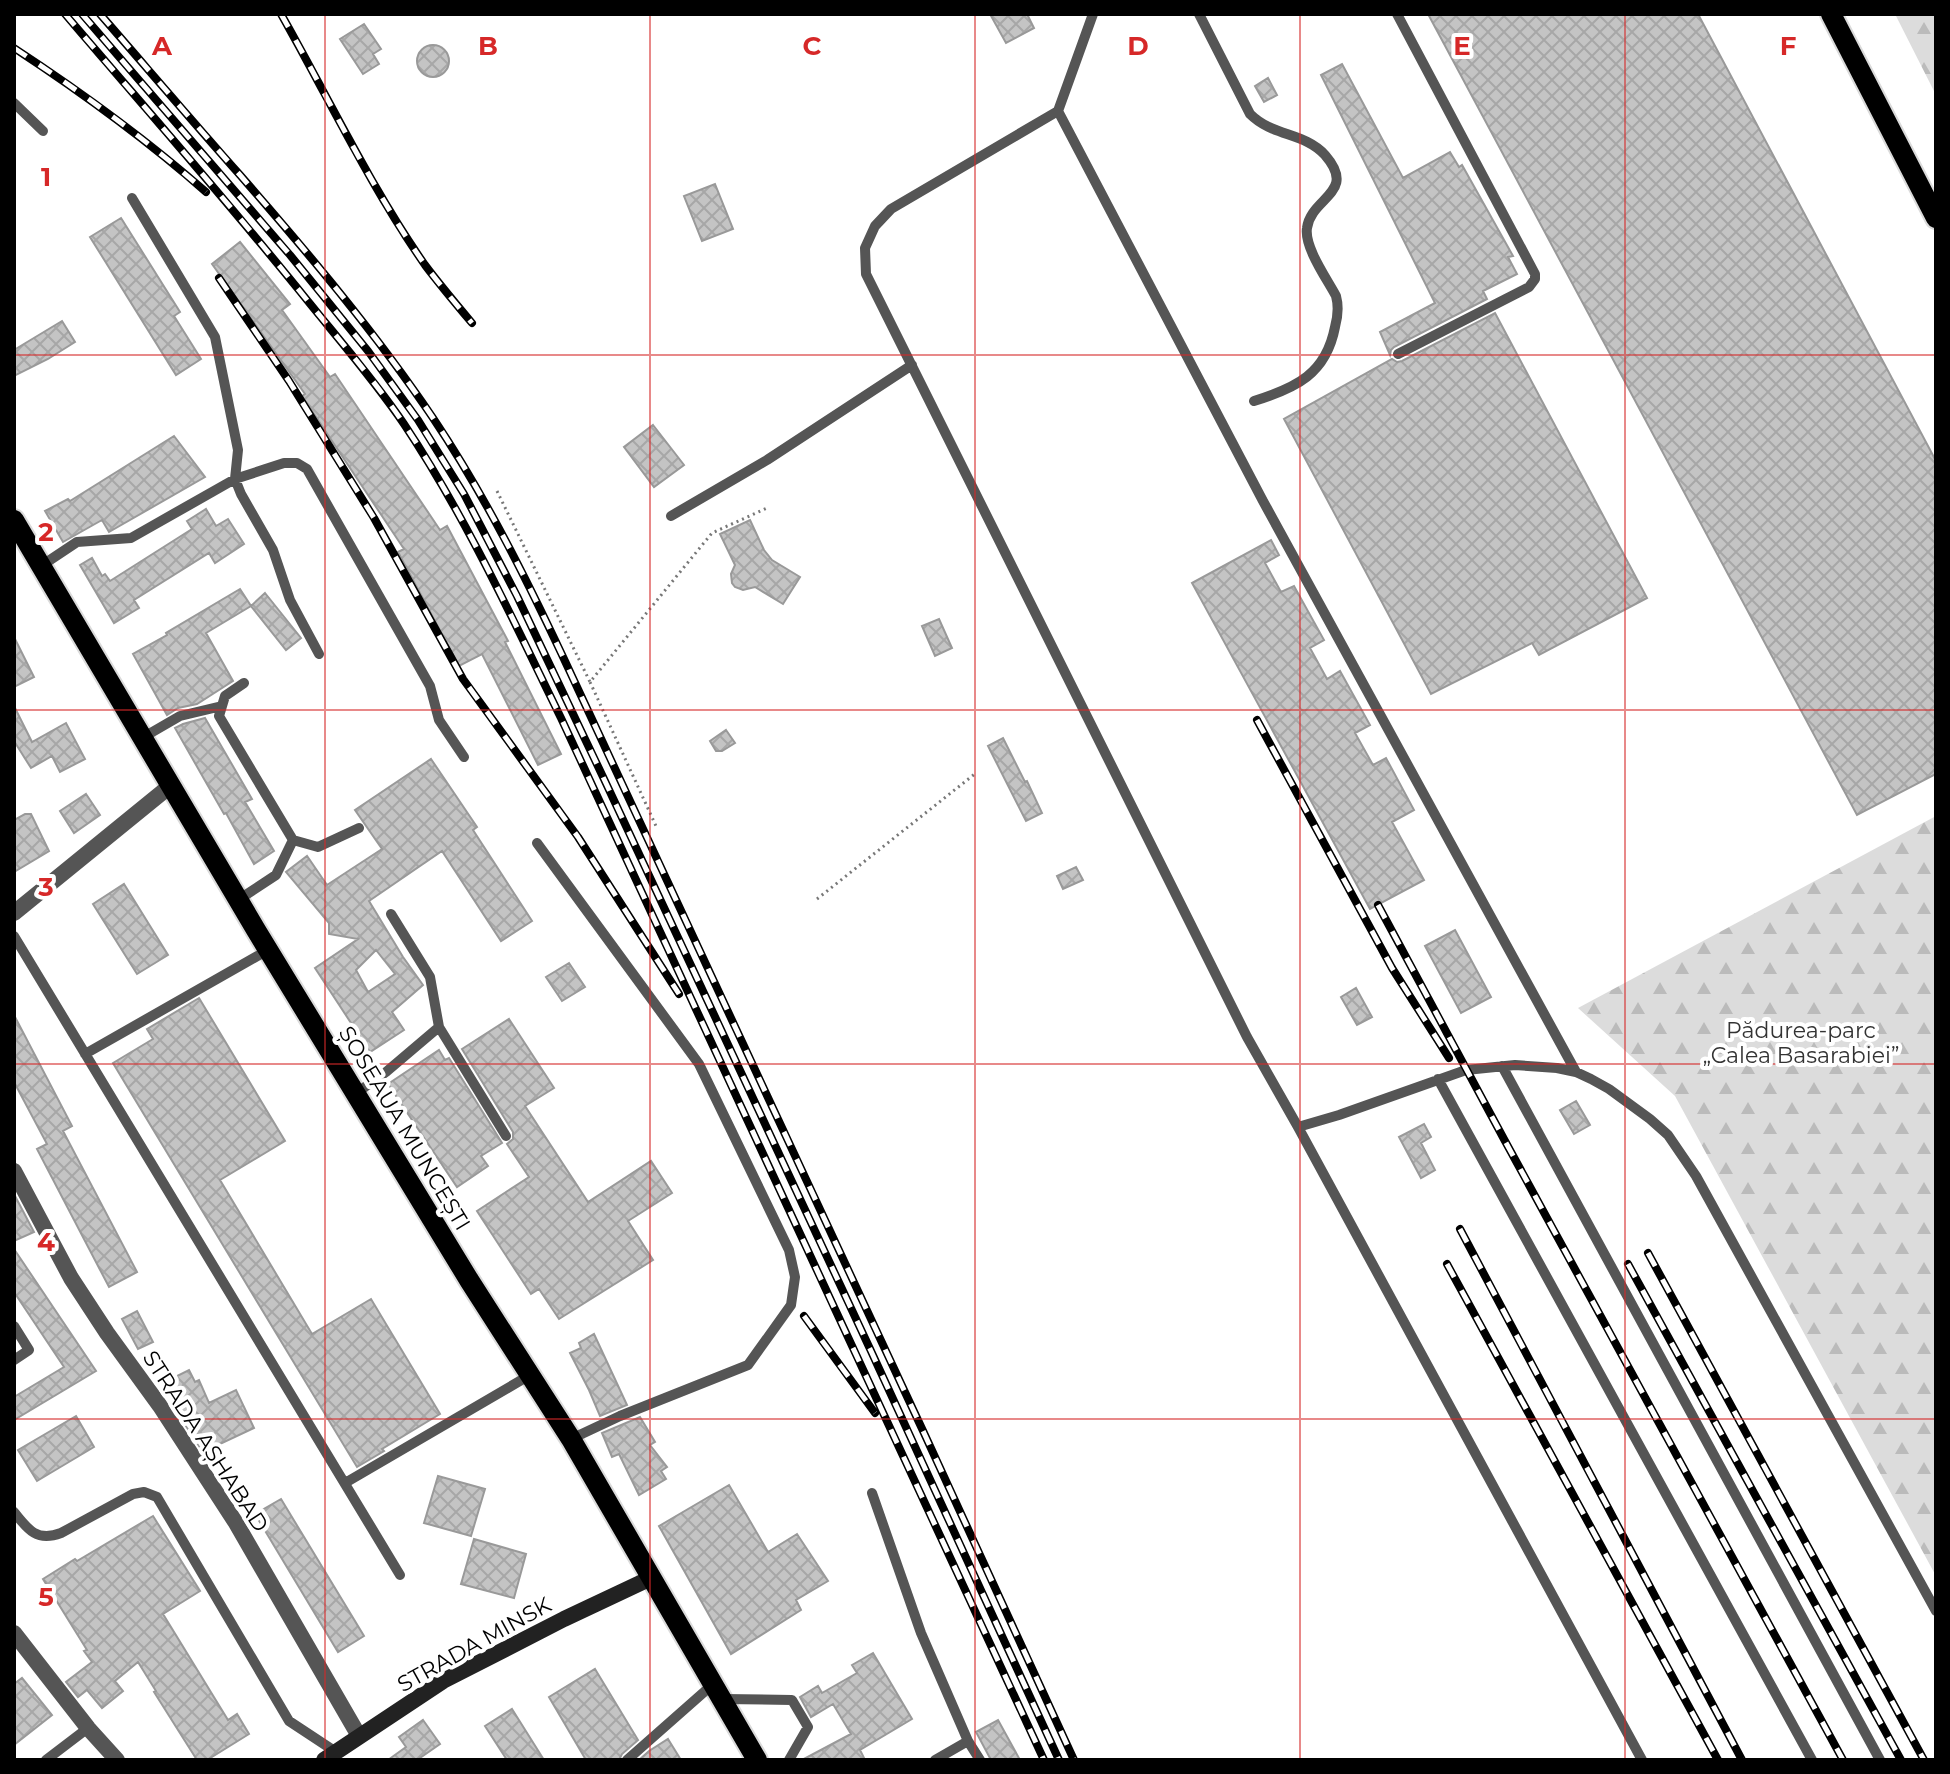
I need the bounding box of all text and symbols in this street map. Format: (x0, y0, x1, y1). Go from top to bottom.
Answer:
text: A (151, 30, 173, 62)
text: B (478, 30, 498, 62)
text: C (803, 30, 822, 62)
text: D (1127, 30, 1149, 62)
text: E (1453, 30, 1471, 62)
text: F (1780, 30, 1796, 62)
text: 1 (41, 161, 51, 193)
text: 2 (38, 516, 54, 548)
text: 3 (37, 871, 54, 903)
park label: Pădurea-parc „Calea Basarabiei” (1703, 1017, 1899, 1069)
street label: ȘOSEAUA MUNCEȘTI (333, 1021, 476, 1235)
text: 4 (37, 1226, 55, 1258)
street label: STRADA AȘHABAD (137, 1346, 274, 1537)
text: 5 (38, 1581, 54, 1613)
street label: STRADA MINSK (393, 1591, 556, 1698)

